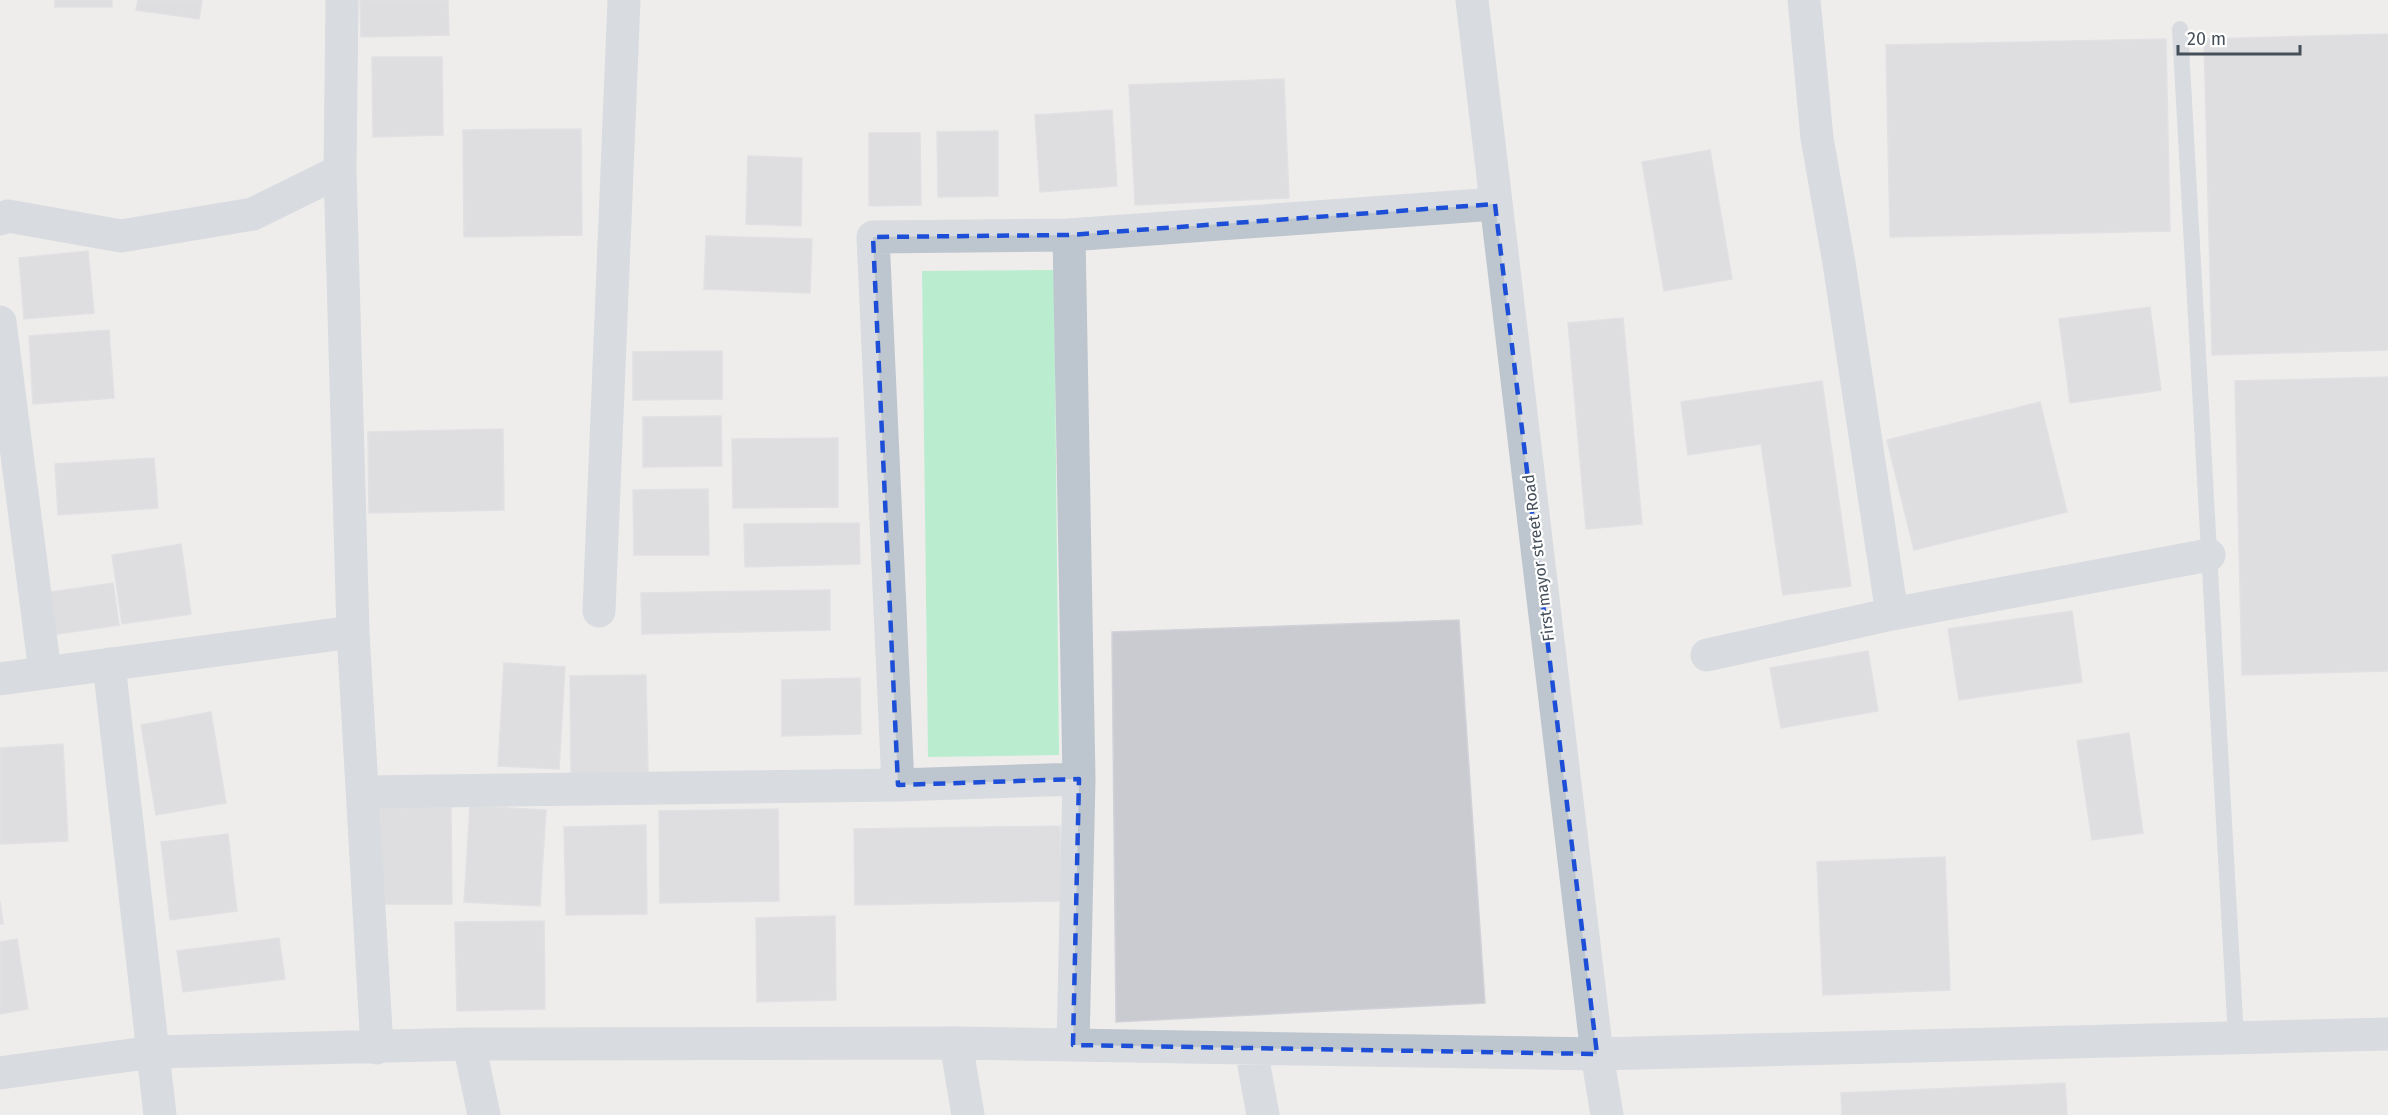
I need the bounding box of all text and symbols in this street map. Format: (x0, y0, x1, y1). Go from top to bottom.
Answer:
scale bar (2178, 18, 2300, 56)
text: 20 m (2187, 28, 2226, 50)
street label: First mayor street Road (1519, 473, 1558, 643)

